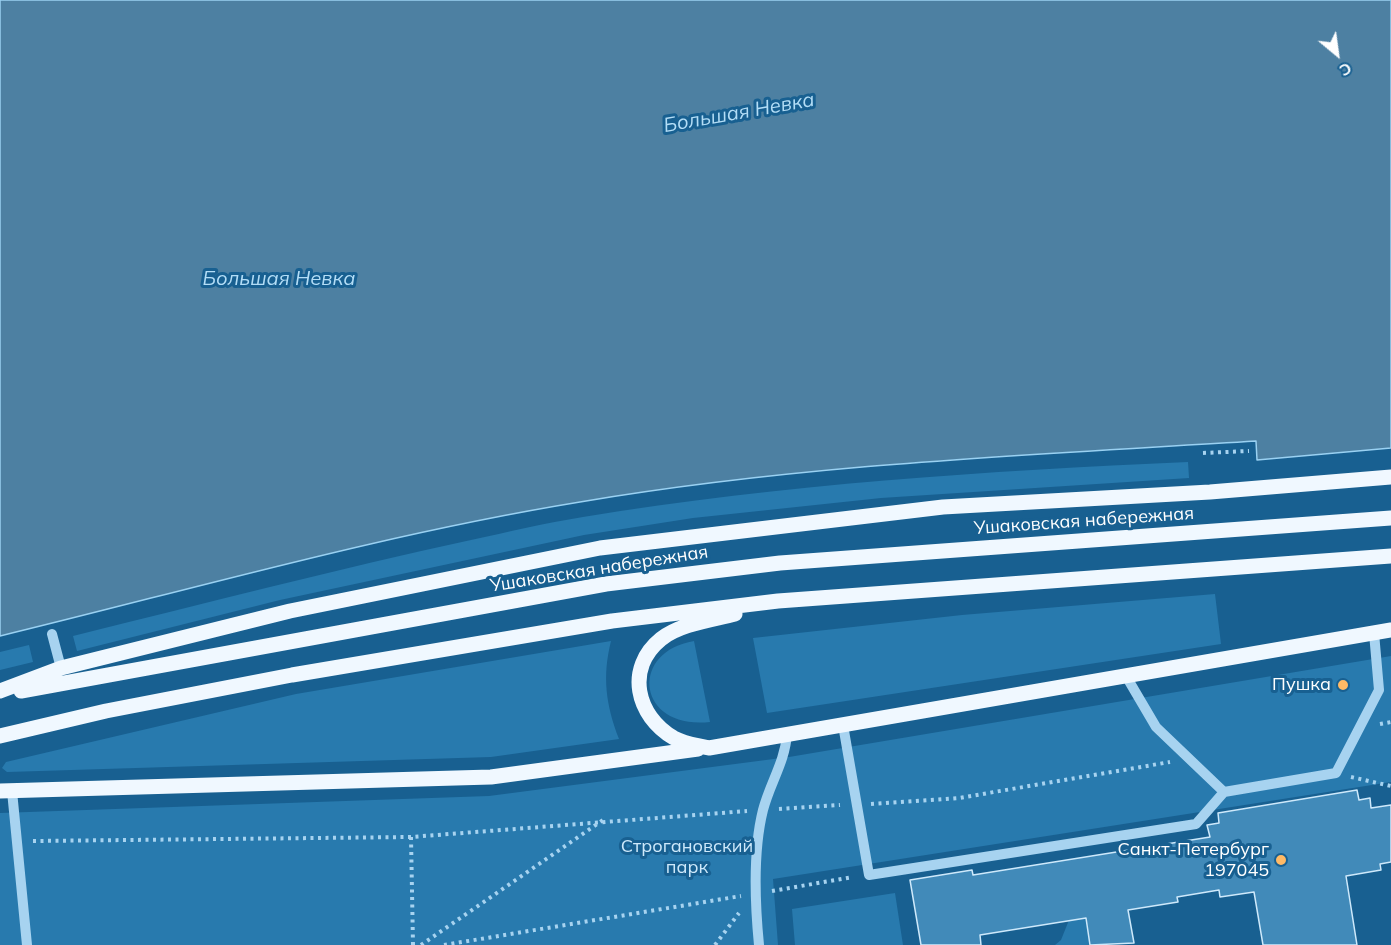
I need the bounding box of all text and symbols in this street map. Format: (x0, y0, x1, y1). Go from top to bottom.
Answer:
north arrow (1307, 24, 1367, 84)
text: С (1336, 58, 1355, 81)
water label: Большая Невка (662, 88, 816, 138)
water label: Большая Невка (203, 267, 355, 291)
street label: Ушаковская набережная (973, 503, 1195, 539)
street label: Ушаковская набережная (488, 541, 710, 597)
place label: Пушка (1272, 674, 1331, 696)
marker: Пушка (1336, 678, 1350, 692)
park label: Строгановский парк (621, 836, 753, 878)
place label: Санкт-Петербург 197045 (1118, 839, 1269, 882)
marker: Санкт-Петербург 197045 (1274, 853, 1288, 867)

